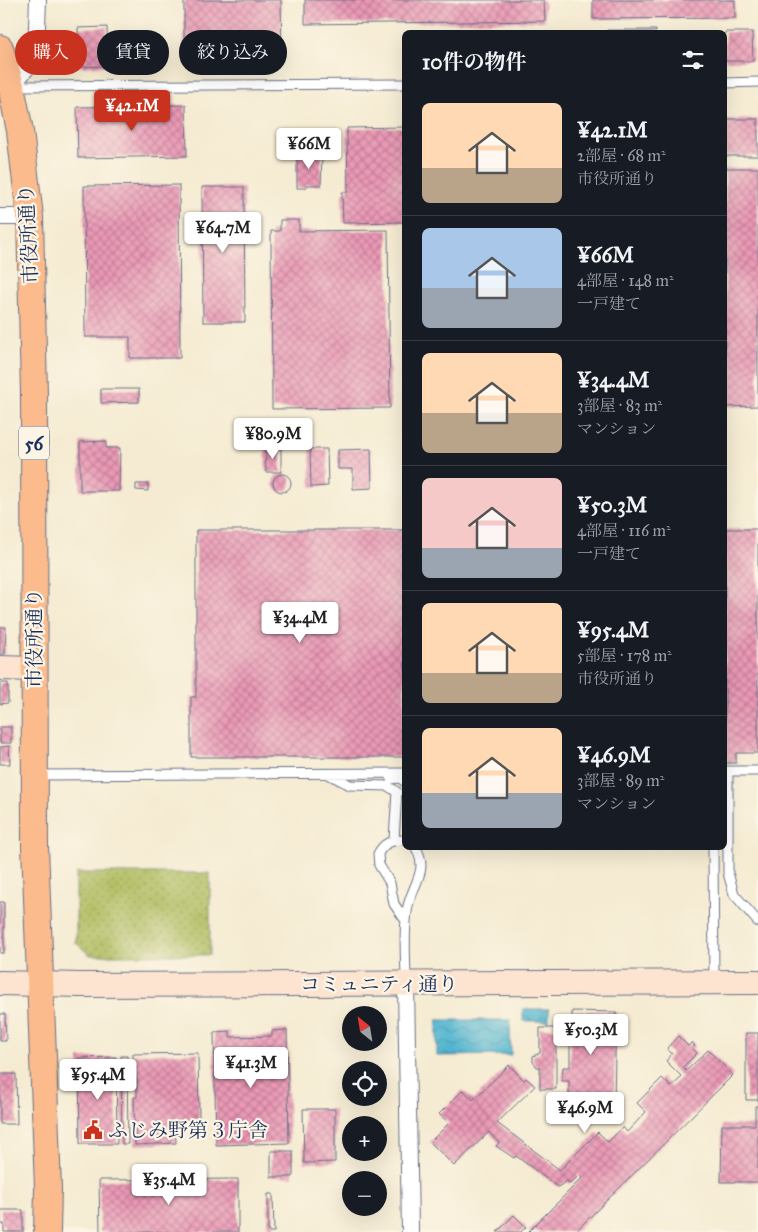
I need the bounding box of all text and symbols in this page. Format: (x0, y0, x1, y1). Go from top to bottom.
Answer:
chip: 購入 (15, 30, 87, 75)
chip: 賃貸 (97, 30, 169, 75)
chip: 絞り込み (179, 30, 287, 75)
icon: filters (679, 46, 707, 74)
text: 10件の物件 (422, 49, 526, 75)
pin: ¥42.1M (91, 90, 173, 132)
text: ¥42.1M (105, 96, 159, 115)
text: ¥42.1M (577, 117, 648, 143)
icon: home (462, 123, 522, 183)
pin: ¥66M (279, 128, 339, 170)
text: ¥66M (287, 134, 331, 153)
text: 2部屋 · 68 m² (577, 146, 666, 165)
text: 市役所通り (577, 169, 657, 188)
street label: 市役所通り (13, 183, 43, 285)
pin: ¥64.7M (182, 212, 264, 254)
text: ¥64.7M (195, 218, 251, 237)
text: ¥66M (577, 242, 634, 268)
icon: home (462, 248, 522, 308)
text: 4部屋 · 148 m² (577, 271, 674, 290)
text: 一戸建て (577, 294, 641, 313)
text: ¥34.4M (577, 367, 649, 393)
icon: home (462, 373, 522, 433)
text: 3部屋 · 83 m² (577, 396, 662, 415)
pin: ¥80.9M (232, 418, 314, 460)
text: マンション (577, 419, 656, 438)
text: ¥80.9M (245, 424, 301, 443)
road number: 56 (19, 426, 49, 459)
text: ¥50.3M (577, 492, 647, 518)
icon: home (462, 498, 522, 558)
text: 4部屋 · 116 m² (577, 521, 671, 540)
text: 一戸建て (577, 544, 641, 563)
street label: 市役所通り (22, 588, 46, 688)
pin: ¥34.4M (259, 602, 341, 644)
text: ¥34.4M (272, 608, 328, 627)
text: ¥95.4M (577, 617, 649, 643)
icon: home (462, 623, 522, 683)
text: 5部屋 · 178 m² (577, 646, 672, 665)
text: 市役所通り (577, 669, 657, 688)
text: ¥46.9M (577, 742, 651, 768)
icon: home (462, 748, 522, 808)
text: 3部屋 · 89 m² (577, 771, 664, 790)
text: マンション (577, 794, 656, 813)
street label: コミュニティ通り (300, 972, 458, 996)
north arrow (342, 1006, 388, 1051)
map controls (342, 1006, 387, 1216)
pin: ¥50.3M (550, 1014, 632, 1056)
text: ¥50.3M (564, 1020, 618, 1039)
pin: ¥41.3M (210, 1046, 292, 1089)
text: ¥41.3M (225, 1053, 277, 1072)
pin: ¥95.4M (57, 1058, 139, 1101)
button: locate (342, 1061, 387, 1106)
text: ¥95.4M (70, 1065, 126, 1084)
pin: ¥46.9M (544, 1092, 626, 1134)
text: ¥46.9M (557, 1098, 613, 1117)
button: + (342, 1116, 387, 1161)
place label: ふじみ野第３庁舎 (108, 1118, 268, 1142)
public building icon: ふじみ野第３庁舎 (82, 1119, 104, 1141)
pin: ¥35.4M (128, 1164, 210, 1206)
text: ¥35.4M (143, 1170, 195, 1189)
button: − (342, 1171, 387, 1216)

